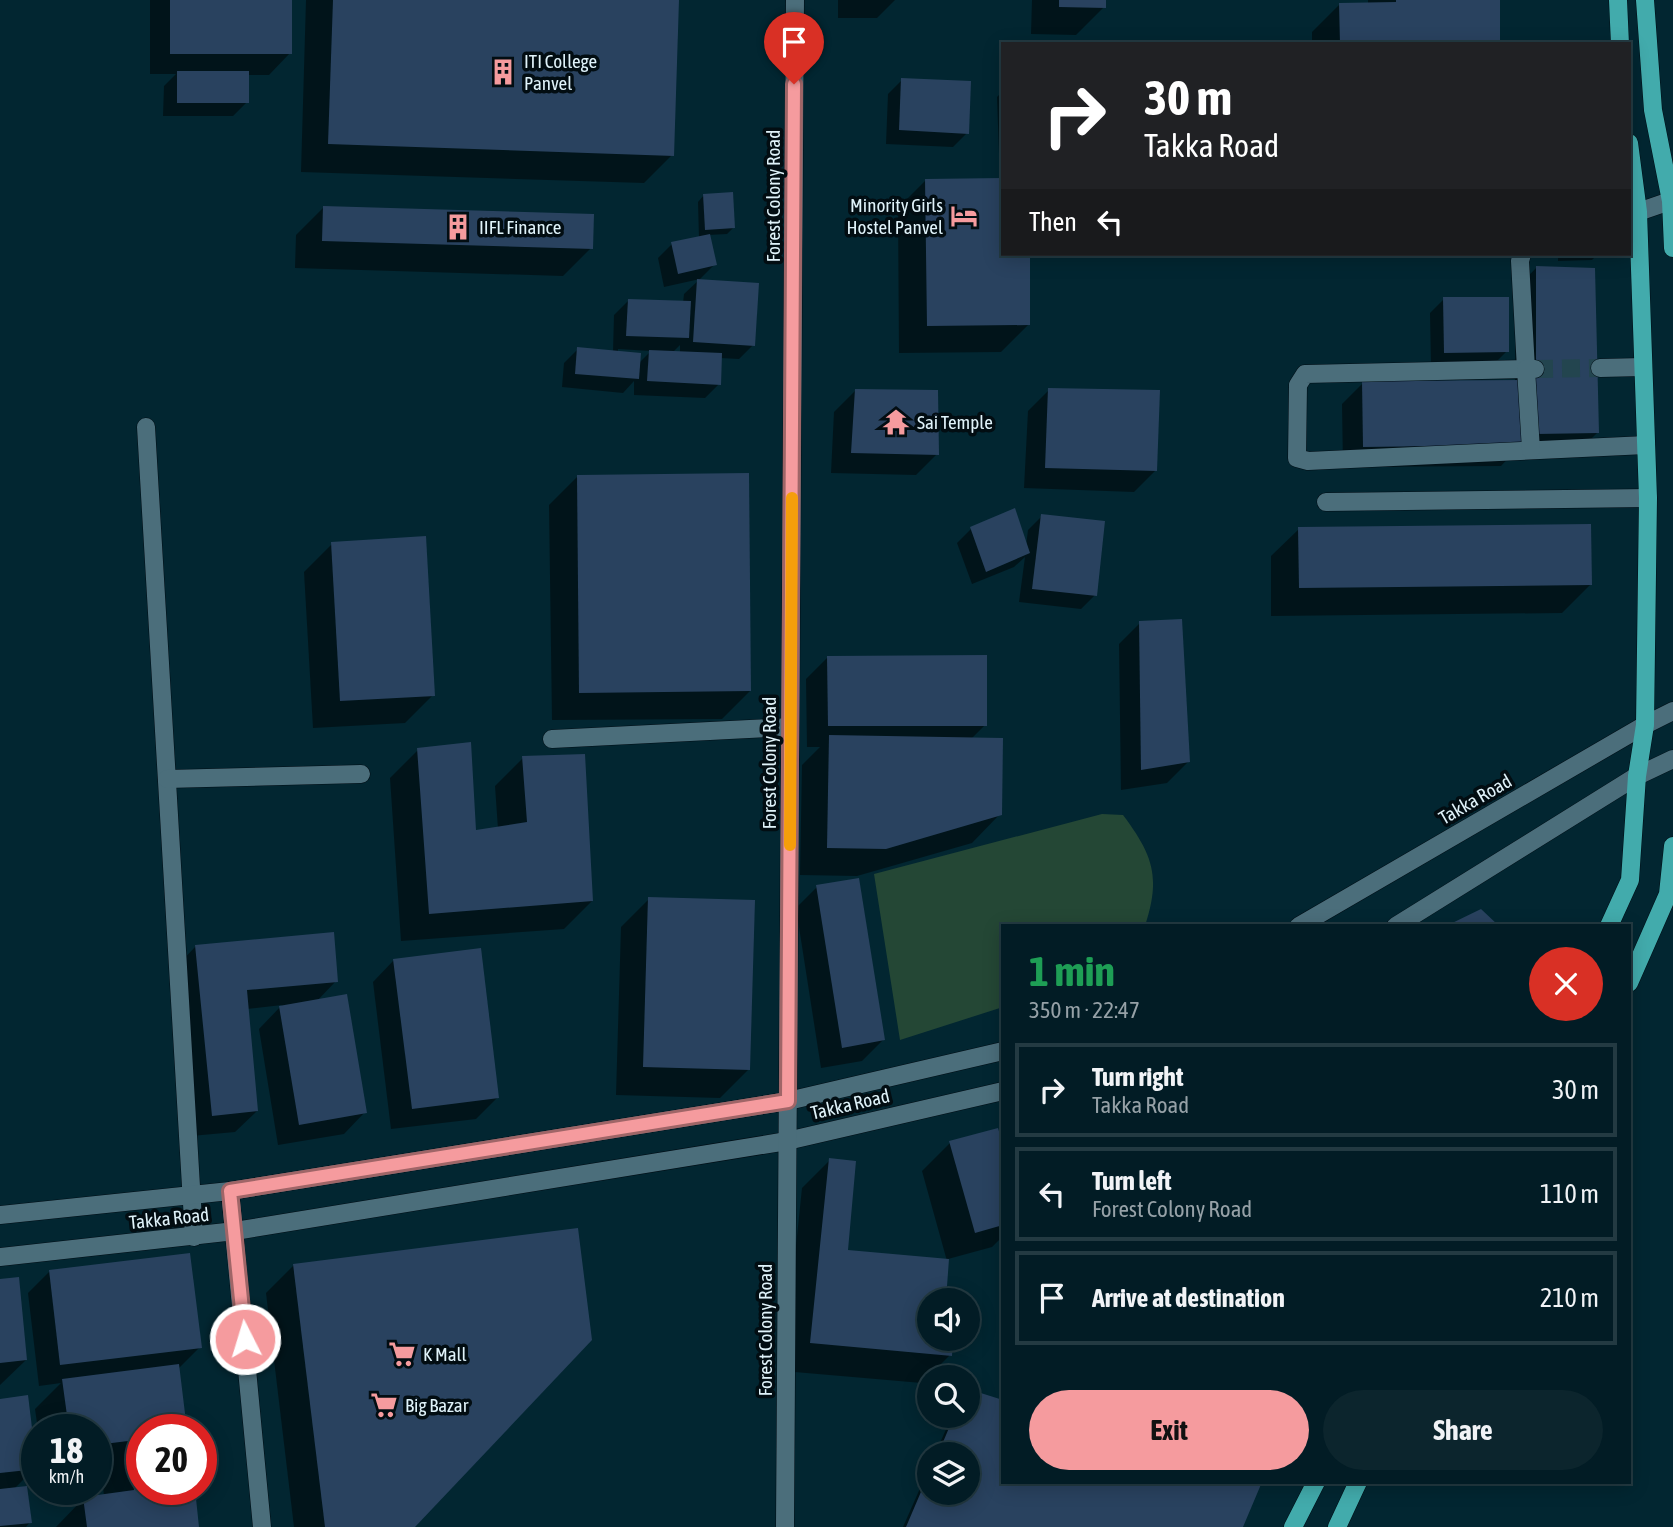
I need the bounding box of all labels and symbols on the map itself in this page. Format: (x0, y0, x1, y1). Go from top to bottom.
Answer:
pin (764, 12.0, 824, 84)
place label: ITI College Panvel (524, 50, 597, 94)
building icon: ITI College Panvel (488, 57, 518, 87)
street label: Forest Colony Road (762, 130, 784, 262)
place label: Minority Girls Hostel Panvel (846, 194, 943, 238)
hotel icon: Minority Girls Hostel Panvel (949, 201, 979, 231)
building icon: IIFL Finance (443, 212, 473, 242)
place label: IIFL Finance (479, 216, 561, 238)
temple icon: Sai Temple (881, 407, 911, 437)
place label: Sai Temple (917, 411, 993, 433)
street label: Forest Colony Road (758, 697, 780, 829)
street label: Takka Road (1435, 769, 1515, 829)
street label: Takka Road (808, 1084, 892, 1124)
street label: Takka Road (128, 1203, 210, 1233)
street label: Forest Colony Road (754, 1264, 776, 1396)
position arrow (208, 1302, 282, 1376)
supermarket icon: K Mall (387, 1339, 417, 1369)
place label: K Mall (423, 1343, 467, 1365)
supermarket icon: Big Bazar (369, 1390, 399, 1420)
place label: Big Bazar (405, 1394, 469, 1416)
speed limit sign: 20 (126, 1414, 217, 1505)

